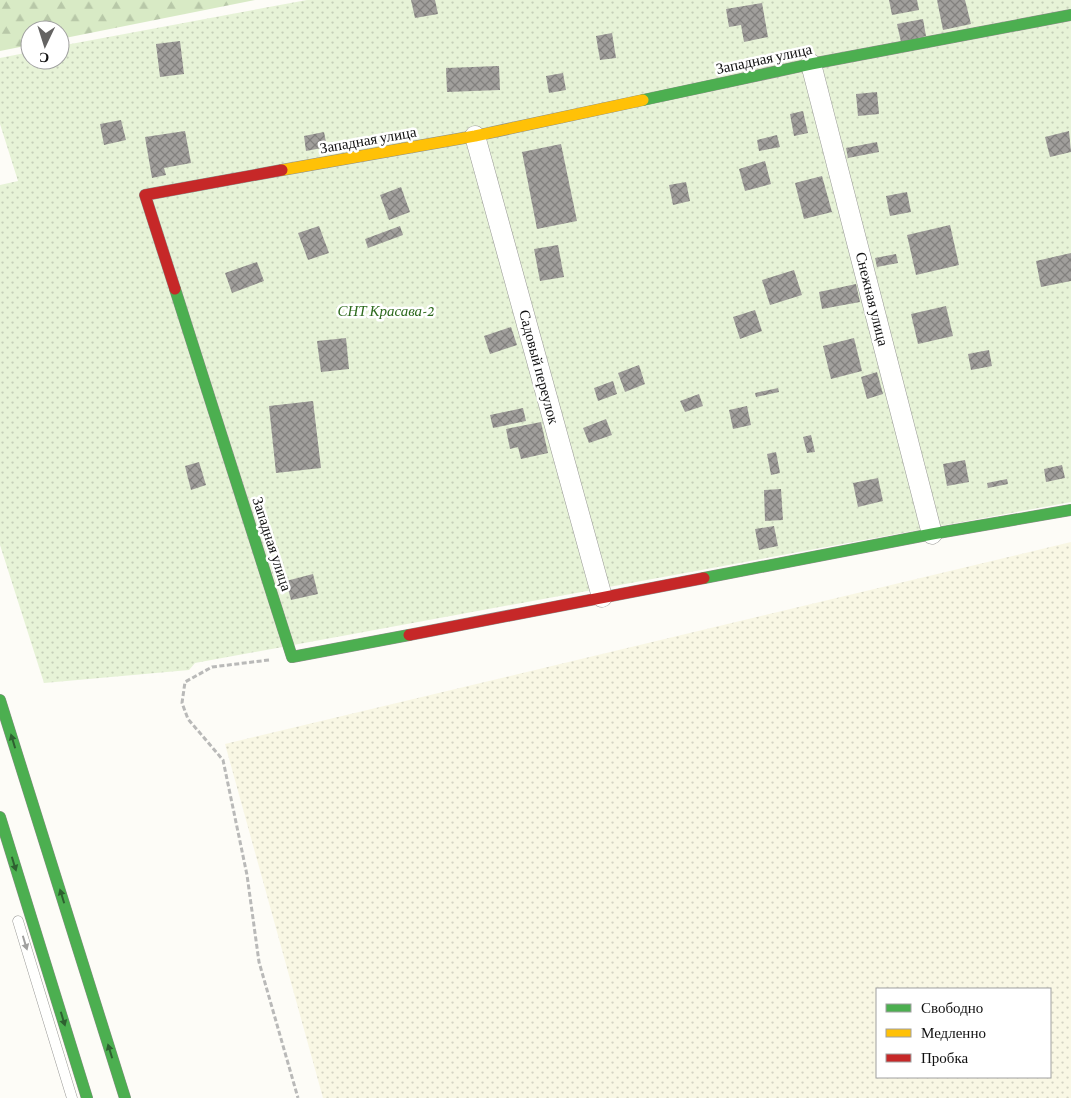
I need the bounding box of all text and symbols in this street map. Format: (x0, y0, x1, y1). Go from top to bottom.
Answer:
north arrow (20, 20, 70, 70)
street label: Западная улица (715, 41, 814, 77)
text: С (38, 50, 50, 66)
street label: Западная улица (318, 124, 418, 156)
street label: Снежная улица (853, 250, 892, 348)
park label: СНТ Красава-2 (337, 303, 435, 319)
street label: Садовый переулок (516, 308, 562, 426)
street label: Западная улица (249, 495, 295, 593)
one-way arrow (9, 734, 16, 749)
one-way arrow (11, 857, 19, 872)
one-way arrow (57, 889, 65, 904)
one-way arrow (21, 936, 29, 951)
legend (876, 988, 1051, 1078)
text: Свободно (921, 1000, 983, 1016)
one-way arrow (59, 1012, 67, 1027)
text: Медленно (921, 1025, 986, 1041)
one-way arrow (106, 1044, 114, 1059)
text: Пробка (921, 1050, 969, 1066)

